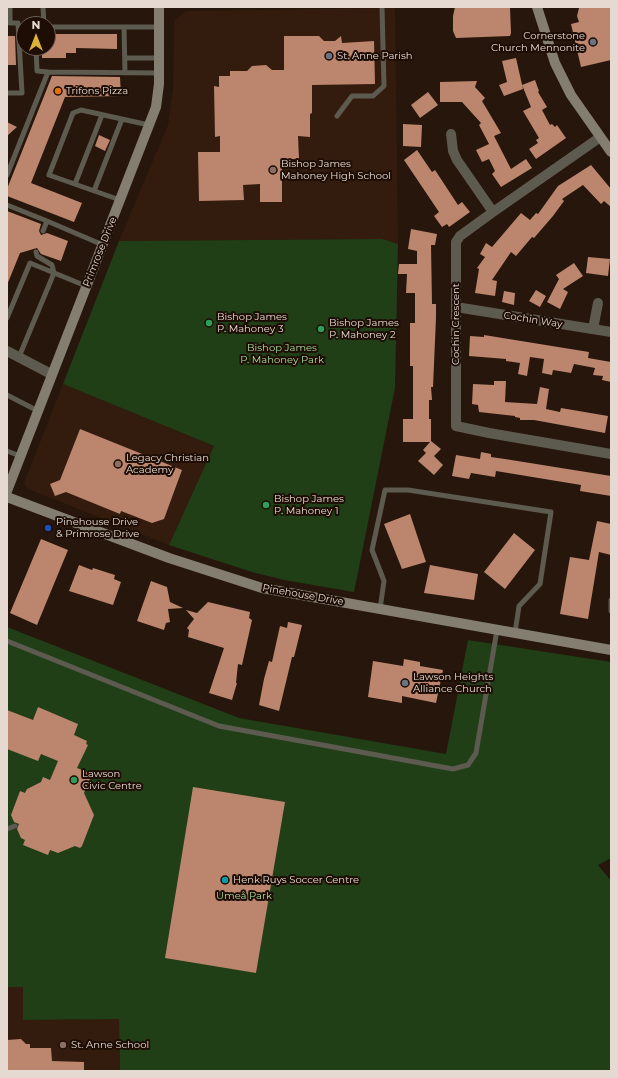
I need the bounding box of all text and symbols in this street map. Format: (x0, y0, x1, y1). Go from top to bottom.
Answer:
north arrow (16, 16, 56, 56)
text: N (32, 18, 40, 32)
place label: Cornerstone Church Mennonite (491, 30, 585, 54)
marker: Cornerstone Church Mennonite (588, 37, 598, 47)
place label: St. Anne Parish (337, 50, 413, 62)
marker: St. Anne Parish (324, 51, 334, 61)
place label: Trifons Pizza (66, 85, 128, 97)
marker: Trifons Pizza (53, 86, 63, 96)
place label: Bishop James Mahoney High School (281, 158, 391, 182)
marker: Bishop James Mahoney High School (268, 165, 278, 175)
street label: Primrose Drive (81, 215, 119, 289)
street label: Cochin Crescent (450, 283, 462, 365)
street label: Cochin Way (503, 309, 563, 331)
place label: Bishop James P. Mahoney 3 (217, 311, 287, 334)
place label: Bishop James P. Mahoney 2 (329, 317, 399, 340)
marker: Bishop James P. Mahoney 3 (204, 318, 214, 328)
marker: Bishop James P. Mahoney 2 (316, 324, 326, 334)
park label: Bishop James P. Mahoney Park (240, 342, 324, 366)
place label: Legacy Christian Academy (126, 452, 209, 476)
marker: Legacy Christian Academy (113, 459, 123, 469)
place label: Bishop James P. Mahoney 1 (274, 493, 344, 516)
marker: Bishop James P. Mahoney 1 (261, 500, 271, 510)
place label: Pinehouse Drive & Primrose Drive (56, 516, 139, 540)
marker: Pinehouse Drive & Primrose Drive (43, 523, 53, 533)
street label: Pinehouse Drive (262, 582, 344, 608)
place label: Lawson Heights Alliance Church (413, 671, 493, 694)
marker: Lawson Heights Alliance Church (400, 678, 410, 688)
place label: Lawson Civic Centre (82, 768, 142, 792)
marker: Lawson Civic Centre (69, 775, 79, 785)
place label: Henk Ruys Soccer Centre (233, 874, 359, 886)
marker: Henk Ruys Soccer Centre (220, 875, 230, 885)
park label: Umeå Park (216, 890, 272, 902)
place label: St. Anne School (71, 1039, 149, 1051)
marker: St. Anne School (58, 1040, 68, 1050)

